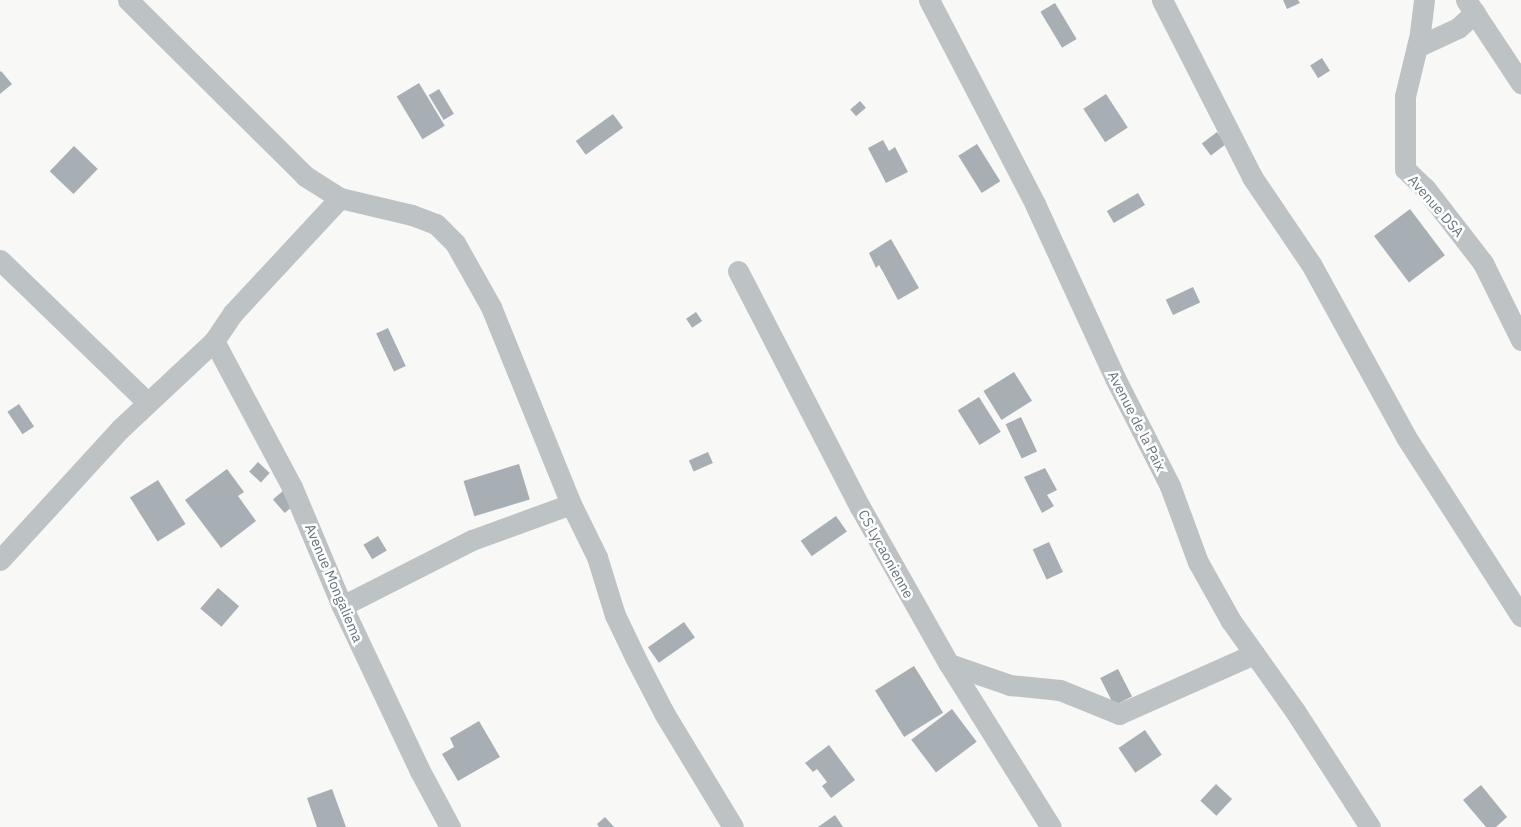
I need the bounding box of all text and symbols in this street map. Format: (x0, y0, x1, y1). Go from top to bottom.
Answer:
street label: Avenue DSA (1405, 172, 1467, 240)
street label: Avenue de la Paix (1105, 368, 1169, 474)
street label: CS Lycaonienne (855, 507, 917, 601)
street label: Avenue Mongaliema (302, 521, 366, 645)

